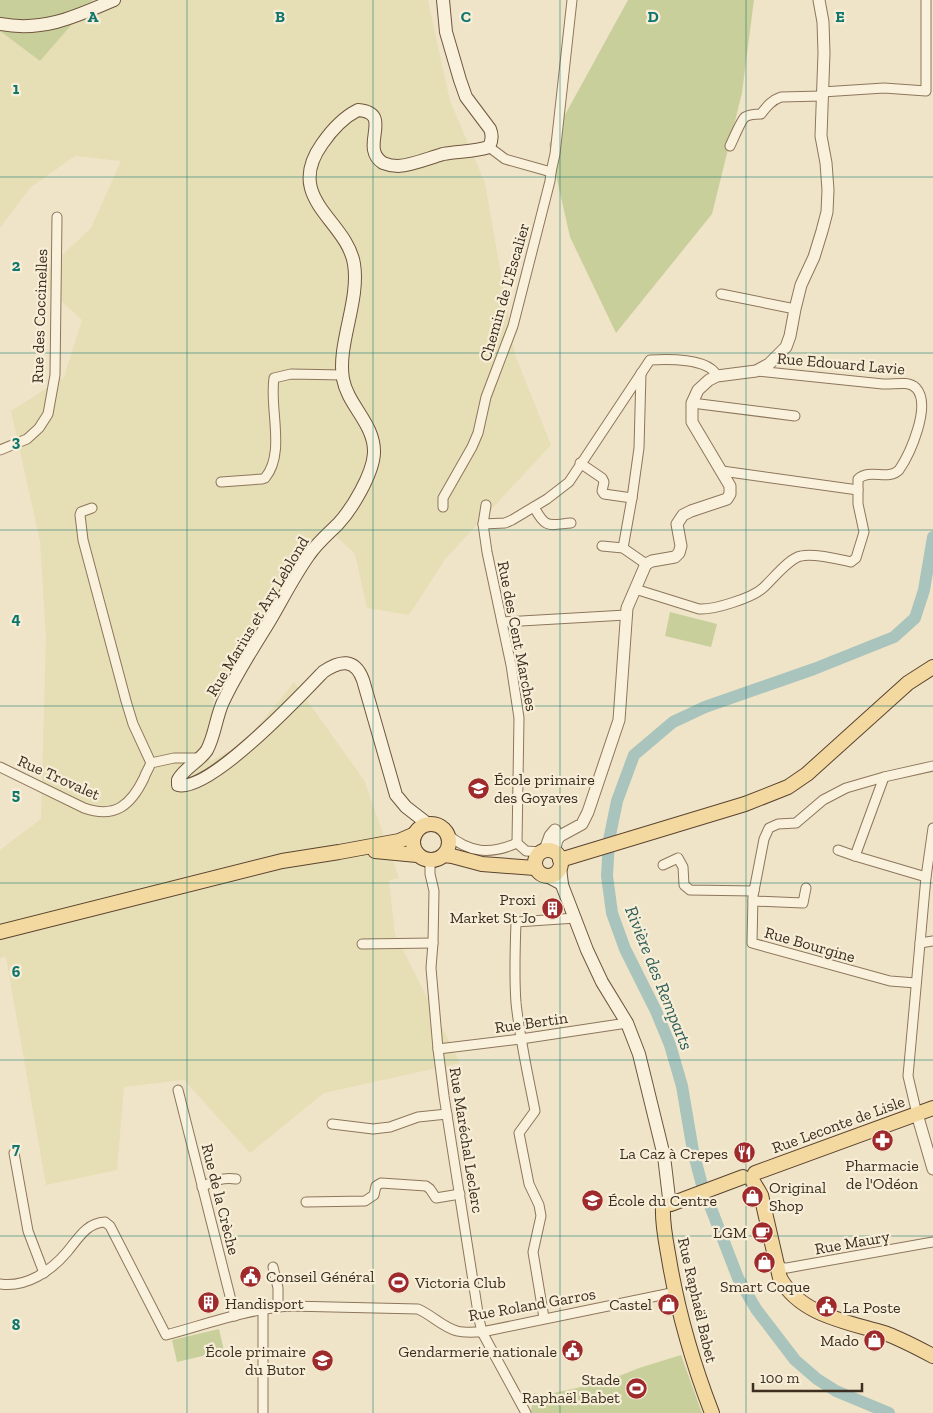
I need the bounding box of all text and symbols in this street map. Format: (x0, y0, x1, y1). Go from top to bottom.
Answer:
text: A (88, 7, 99, 26)
text: B (275, 7, 285, 26)
text: C (461, 7, 471, 26)
text: D (647, 7, 659, 26)
text: E (835, 7, 845, 26)
text: 1 (13, 79, 20, 98)
street label: Chemin de L'Escalier (476, 221, 533, 363)
street label: Rue des Coccinelles (28, 248, 51, 384)
text: 2 (12, 256, 21, 275)
street label: Rue Edouard Lavie (776, 348, 906, 379)
text: 3 (12, 432, 21, 451)
street label: Rue Marius et Ary Leblond (202, 533, 313, 700)
street label: Rue des Cent Marches (494, 559, 541, 713)
text: 4 (11, 609, 21, 628)
street label: Rue Trovalet (15, 751, 103, 804)
place label: École primaire des Goyaves (494, 770, 595, 807)
school or university icon: École primaire des Goyaves (466, 776, 490, 800)
text: 5 (12, 785, 20, 804)
place label: Proxi Market St Jo (450, 890, 537, 927)
building icon: Proxi Market St Jo (540, 896, 564, 920)
water label: Rivière des Remparts (620, 903, 698, 1053)
street label: Rue Bourgine (762, 922, 857, 967)
text: 6 (12, 962, 21, 981)
street label: Rue Bertin (493, 1008, 570, 1037)
street label: Rue Maréchal Leclerc (446, 1066, 487, 1214)
street label: Rue Leconte de Lisle (769, 1092, 907, 1157)
pharmacy icon: Pharmacie de l'Odéon (870, 1129, 894, 1153)
text: 7 (12, 1139, 20, 1158)
restaurant icon: La Caz à Crepes (732, 1141, 756, 1165)
street label: Rue de la Crèche (198, 1142, 244, 1257)
place label: La Caz à Crepes (620, 1144, 728, 1163)
place label: Pharmacie de l'Odéon (845, 1156, 919, 1193)
place label: Original Shop (769, 1178, 826, 1215)
shop icon: Original Shop (741, 1184, 765, 1208)
school or university icon: École du Centre (580, 1188, 604, 1212)
place label: École du Centre (608, 1191, 717, 1210)
cafe icon: LGM (751, 1220, 775, 1244)
place label: LGM (713, 1223, 747, 1242)
street label: Rue Maury (813, 1226, 892, 1258)
street label: Rue Raphaël Babet (674, 1236, 721, 1365)
shop icon: Smart Coque (753, 1250, 777, 1274)
public building icon: Conseil Général (238, 1264, 262, 1288)
place label: Conseil Général (266, 1267, 375, 1286)
sports icon: Victoria Club (387, 1270, 411, 1294)
place label: Victoria Club (414, 1273, 506, 1292)
place label: Smart Coque (720, 1277, 810, 1296)
street label: Rue Roland Garros (467, 1284, 597, 1325)
building icon: Handisport (197, 1291, 221, 1315)
shop icon: Castel (656, 1292, 680, 1316)
place label: Handisport (225, 1294, 304, 1313)
place label: Castel (609, 1295, 652, 1314)
public building icon: La Poste (815, 1295, 839, 1319)
place label: La Poste (843, 1298, 901, 1317)
text: 8 (12, 1315, 21, 1334)
shop icon: Mado (863, 1328, 887, 1352)
place label: Mado (820, 1331, 859, 1350)
public building icon: Gendarmerie nationale (561, 1339, 585, 1363)
place label: École primaire du Butor (205, 1342, 306, 1379)
place label: Gendarmerie nationale (398, 1342, 557, 1361)
school or university icon: École primaire du Butor (310, 1348, 334, 1372)
scale bar (753, 1360, 862, 1392)
text: 100 m (760, 1369, 799, 1387)
place label: Stade Raphaël Babet (522, 1370, 620, 1407)
sports icon: Stade Raphaël Babet (624, 1376, 648, 1400)

